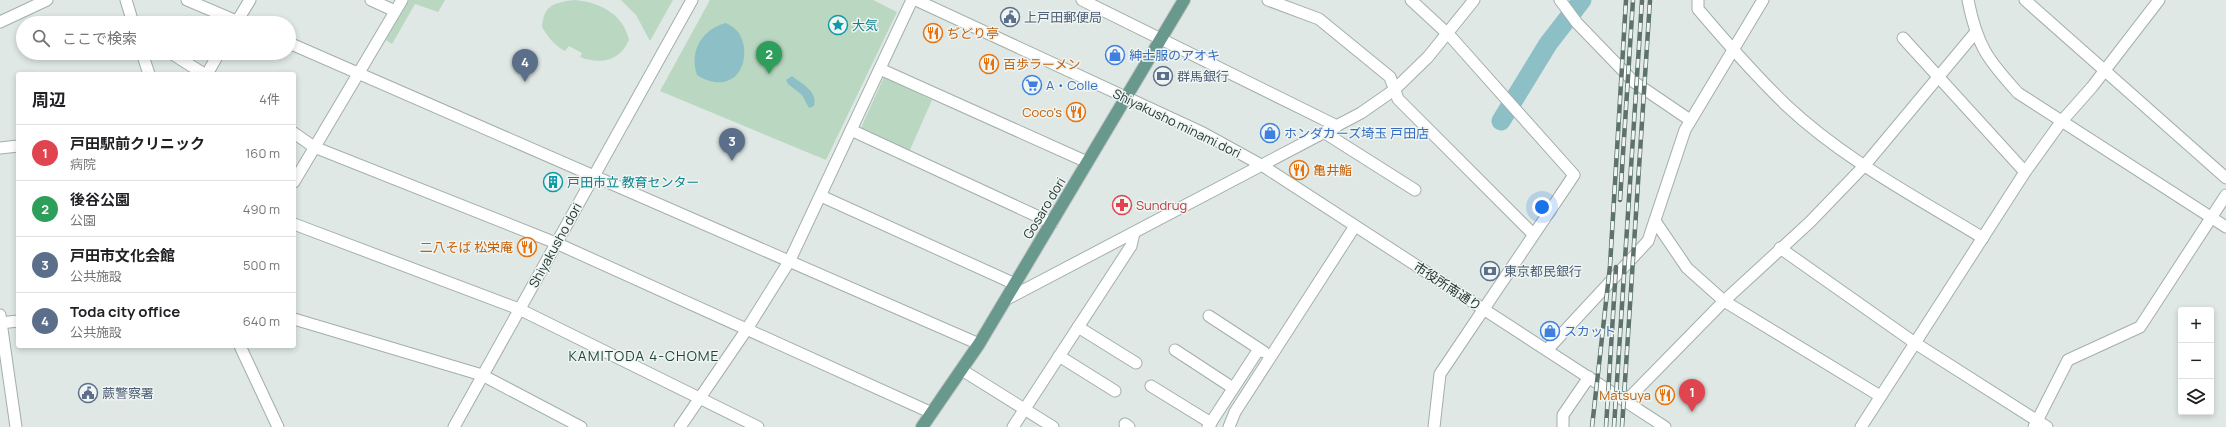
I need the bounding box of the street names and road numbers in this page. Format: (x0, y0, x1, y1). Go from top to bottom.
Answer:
street label: Shiyakusho minami dori (1110, 84, 1244, 162)
street label: Gosaro dori (1019, 174, 1069, 242)
street label: Shiyakusho dori (524, 199, 586, 291)
street label: 市役所南通り (1410, 257, 1486, 315)

